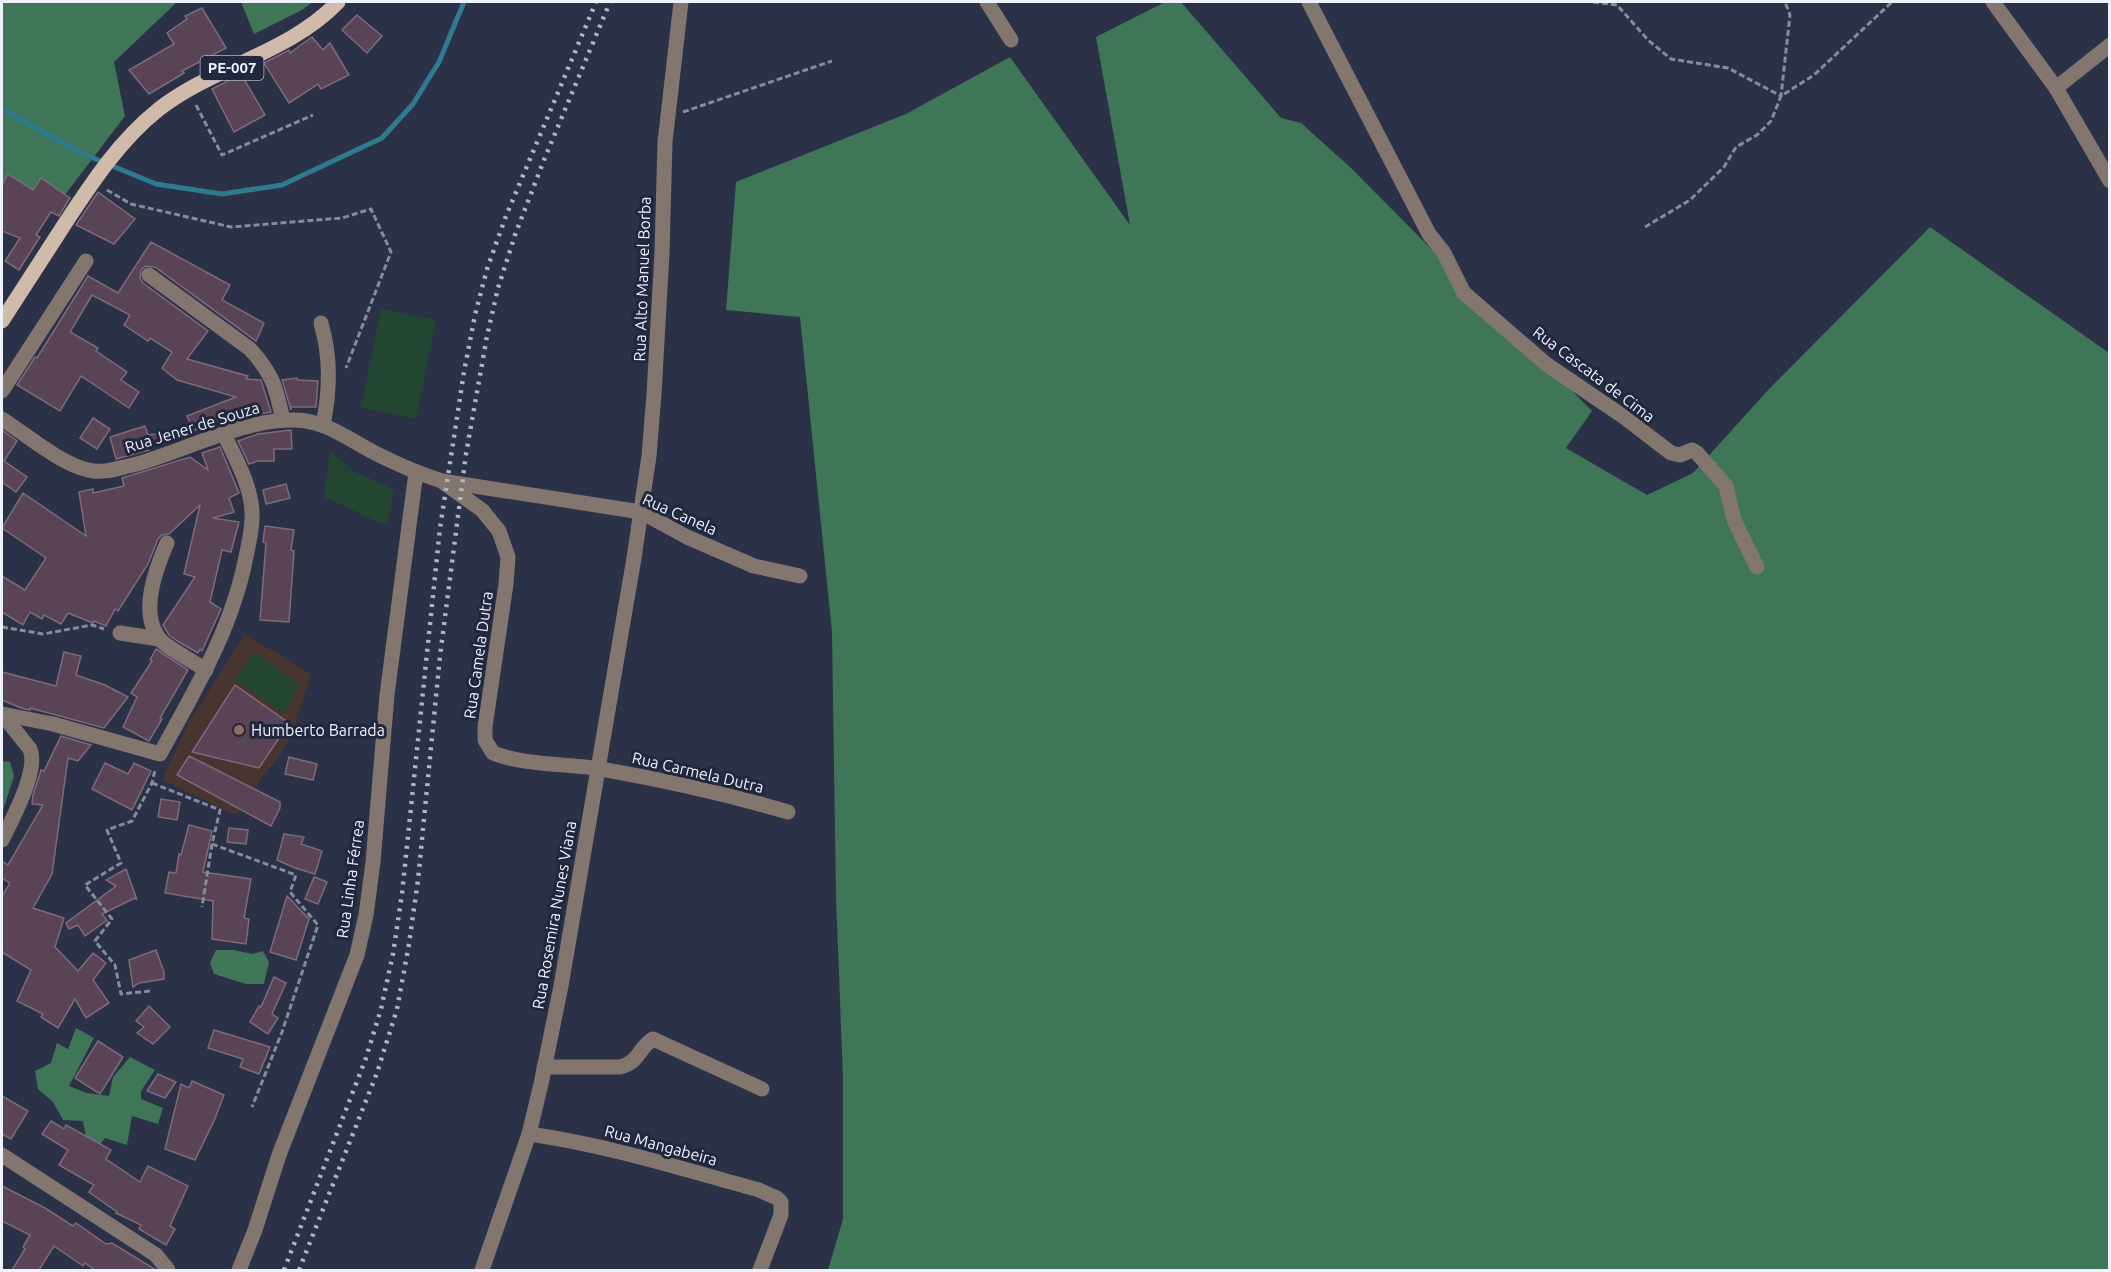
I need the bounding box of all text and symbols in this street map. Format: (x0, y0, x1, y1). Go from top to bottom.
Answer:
road number: PE-007 (200, 56, 264, 80)
street label: Rua Alto Manuel Borba (630, 196, 654, 362)
street label: Rua Cascata de Cima (1530, 322, 1658, 426)
street label: Rua Jener de Souza (123, 398, 261, 456)
street label: Rua Canela (640, 490, 720, 538)
street label: Rua Camela Dutra (460, 590, 496, 720)
place label: Humberto Barrada (251, 721, 385, 739)
marker: Humberto Barrada (232, 723, 246, 737)
street label: Rua Carmela Dutra (630, 748, 766, 796)
street label: Rua Linha Férrea (333, 819, 367, 939)
street label: Rua Rosemira Nunes Viana (529, 819, 579, 1011)
street label: Rua Mangabeira (603, 1121, 719, 1169)

